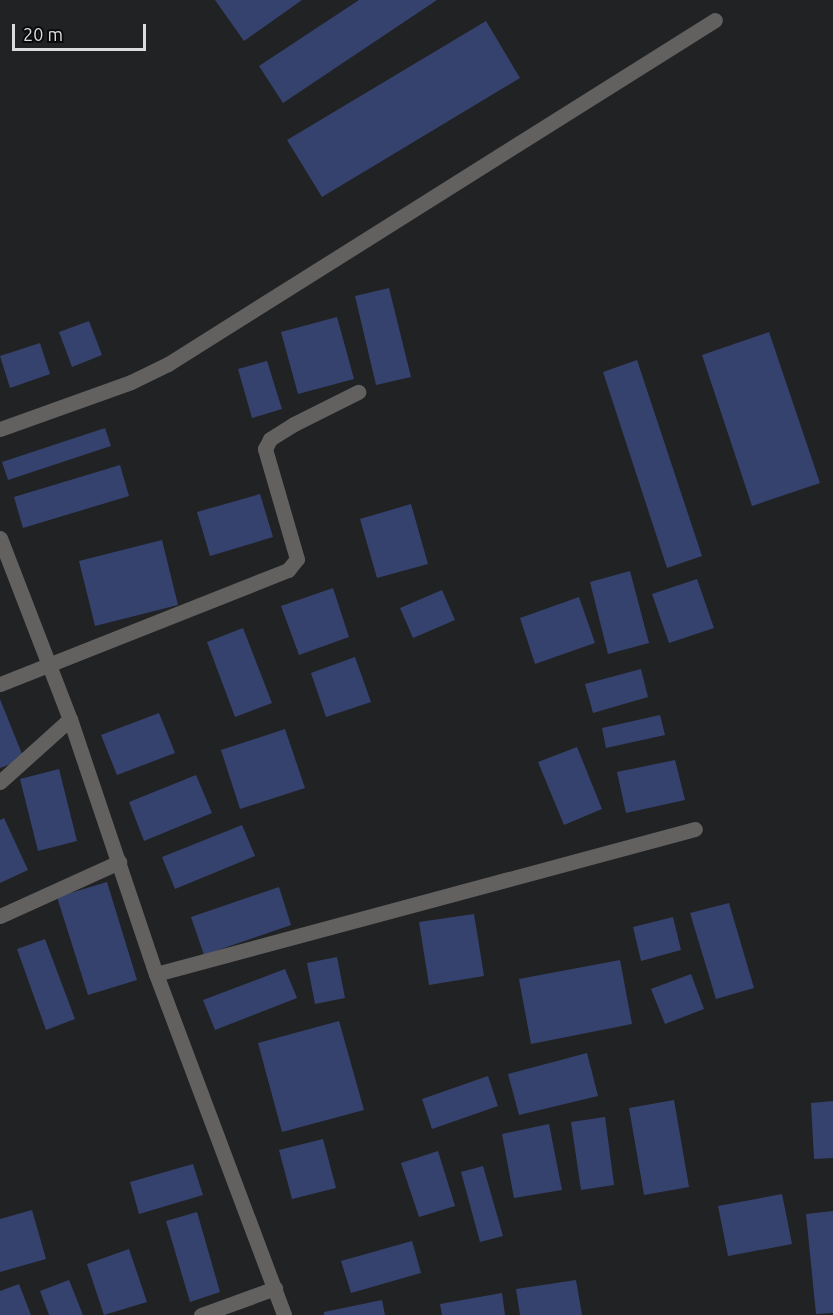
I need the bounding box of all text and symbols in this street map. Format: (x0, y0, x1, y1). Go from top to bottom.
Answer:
scale bar (15, 12, 148, 50)
text: 20 m (23, 24, 63, 44)

